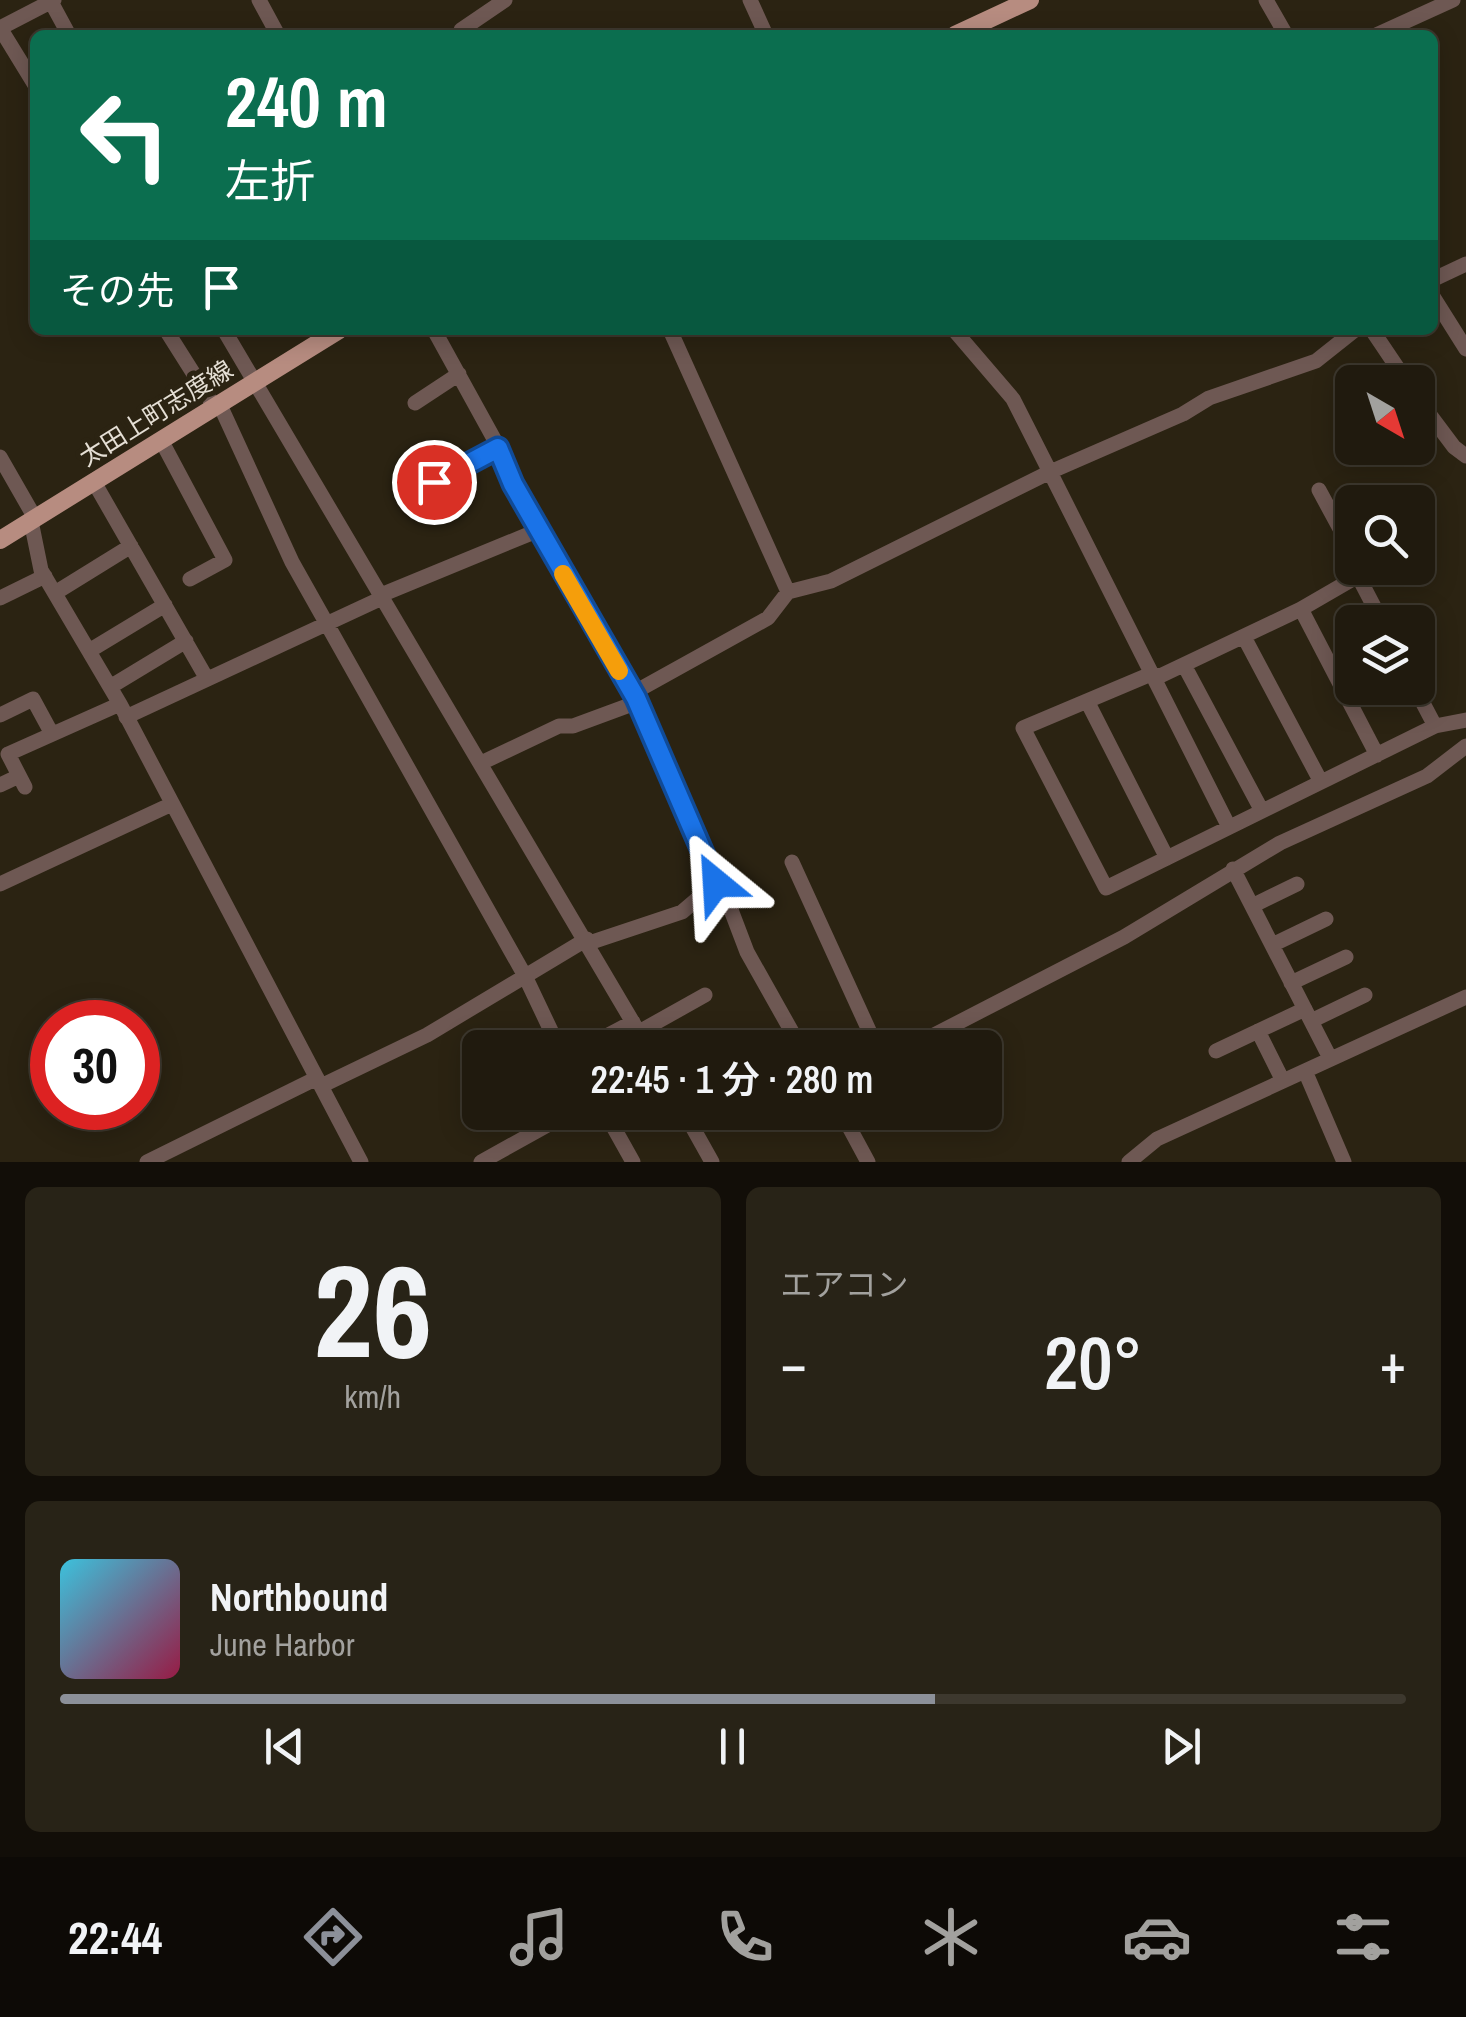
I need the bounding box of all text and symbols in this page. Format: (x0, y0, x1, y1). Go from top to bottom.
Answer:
text: 240 m (225, 55, 388, 149)
icon: left (60, 70, 190, 200)
text: 左折 (225, 150, 315, 211)
icon: arrive (194, 260, 249, 315)
text: その先 (60, 265, 174, 316)
street label: 太田上町志度線 (73, 352, 239, 474)
north arrow (1335, 365, 1435, 465)
map controls (1335, 365, 1435, 705)
pin (392, 440, 477, 525)
icon: arrive (407, 455, 462, 510)
button: search (1335, 485, 1435, 585)
button: layers (1335, 605, 1435, 705)
position arrow (664, 831, 768, 935)
speed limit sign: 30 (30, 1000, 160, 1130)
text: 22:45 · 1 分 · 280 m (591, 1054, 873, 1105)
text: 26 (313, 1222, 432, 1398)
text: エアコン (781, 1263, 909, 1306)
text: 20° (1044, 1311, 1142, 1412)
text: − (781, 1326, 807, 1400)
text: + (1380, 1326, 1406, 1400)
text: km/h (344, 1375, 401, 1418)
text: Northbound (210, 1572, 388, 1623)
text: June Harbor (210, 1623, 354, 1666)
icon: previous (257, 1719, 312, 1774)
icon: pause (705, 1719, 760, 1774)
icon: next (1154, 1719, 1209, 1774)
icon: directions (298, 1902, 368, 1972)
icon: music (504, 1902, 574, 1972)
icon: phone (710, 1902, 780, 1972)
icon: climate (916, 1902, 986, 1972)
icon: car (1122, 1902, 1192, 1972)
icon: filters (1328, 1902, 1398, 1972)
text: 22:44 (68, 1907, 162, 1968)

